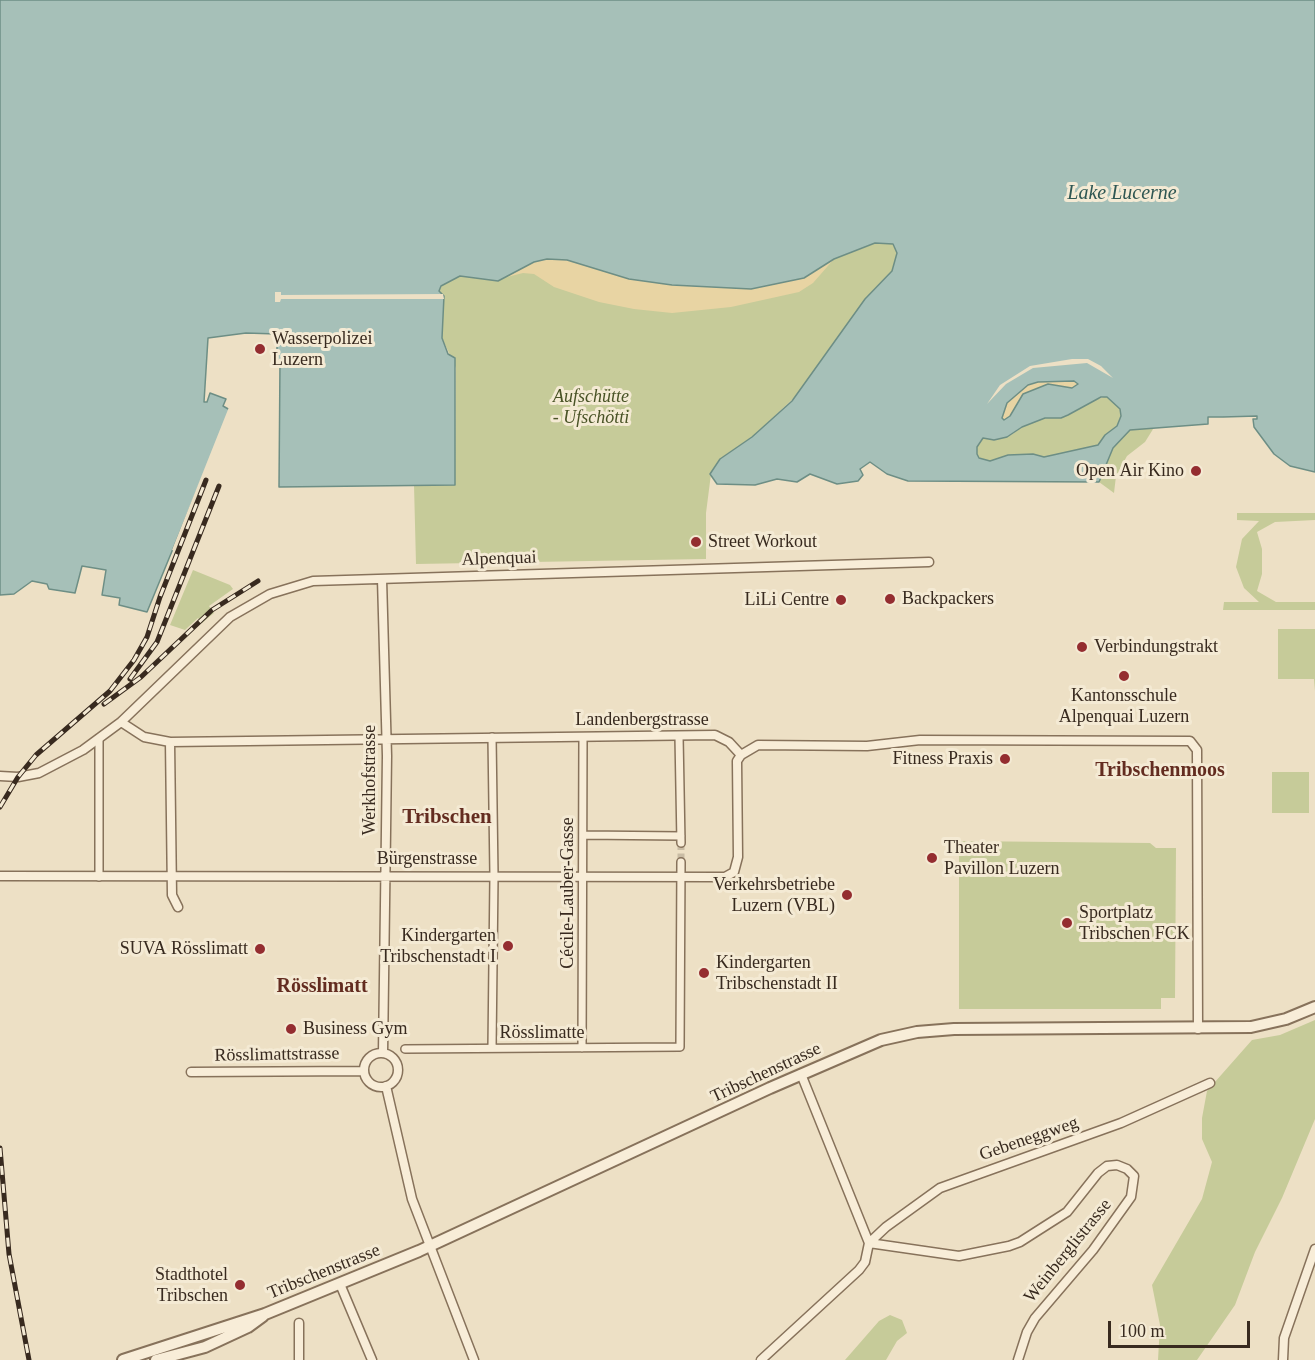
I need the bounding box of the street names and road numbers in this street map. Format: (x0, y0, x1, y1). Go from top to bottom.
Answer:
street label: Alpenquai (461, 547, 537, 571)
street label: Landenbergstrasse (575, 709, 709, 731)
street label: Werkhofstrasse (359, 725, 381, 835)
street label: Cécile-Lauber-Gasse (557, 817, 579, 969)
street label: Bürgenstrasse (377, 848, 477, 870)
street label: Rösslimatte (500, 1022, 584, 1044)
street label: Tribschenstrasse (707, 1038, 825, 1108)
street label: Rösslimattstrasse (214, 1043, 340, 1067)
street label: Gebeneggweg (977, 1112, 1081, 1166)
street label: Weinberglistrasse (1020, 1195, 1116, 1307)
street label: Tribschenstrasse (265, 1240, 383, 1304)

